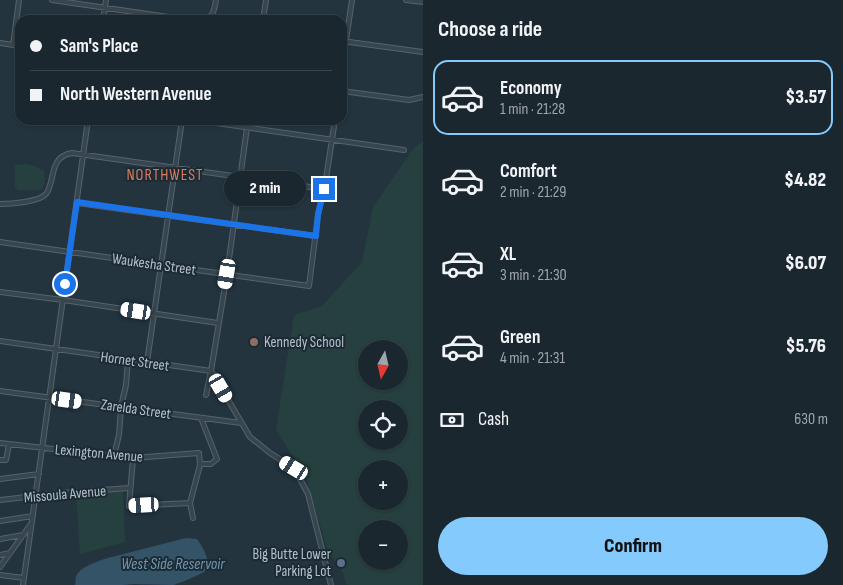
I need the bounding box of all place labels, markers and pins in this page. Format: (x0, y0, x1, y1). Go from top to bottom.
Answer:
place label: Kennedy School (264, 333, 344, 352)
marker: Kennedy School (248, 336, 260, 348)
place label: Big Butte Lower Parking Lot (253, 545, 332, 581)
marker: Big Butte Lower Parking Lot (335, 557, 347, 569)

